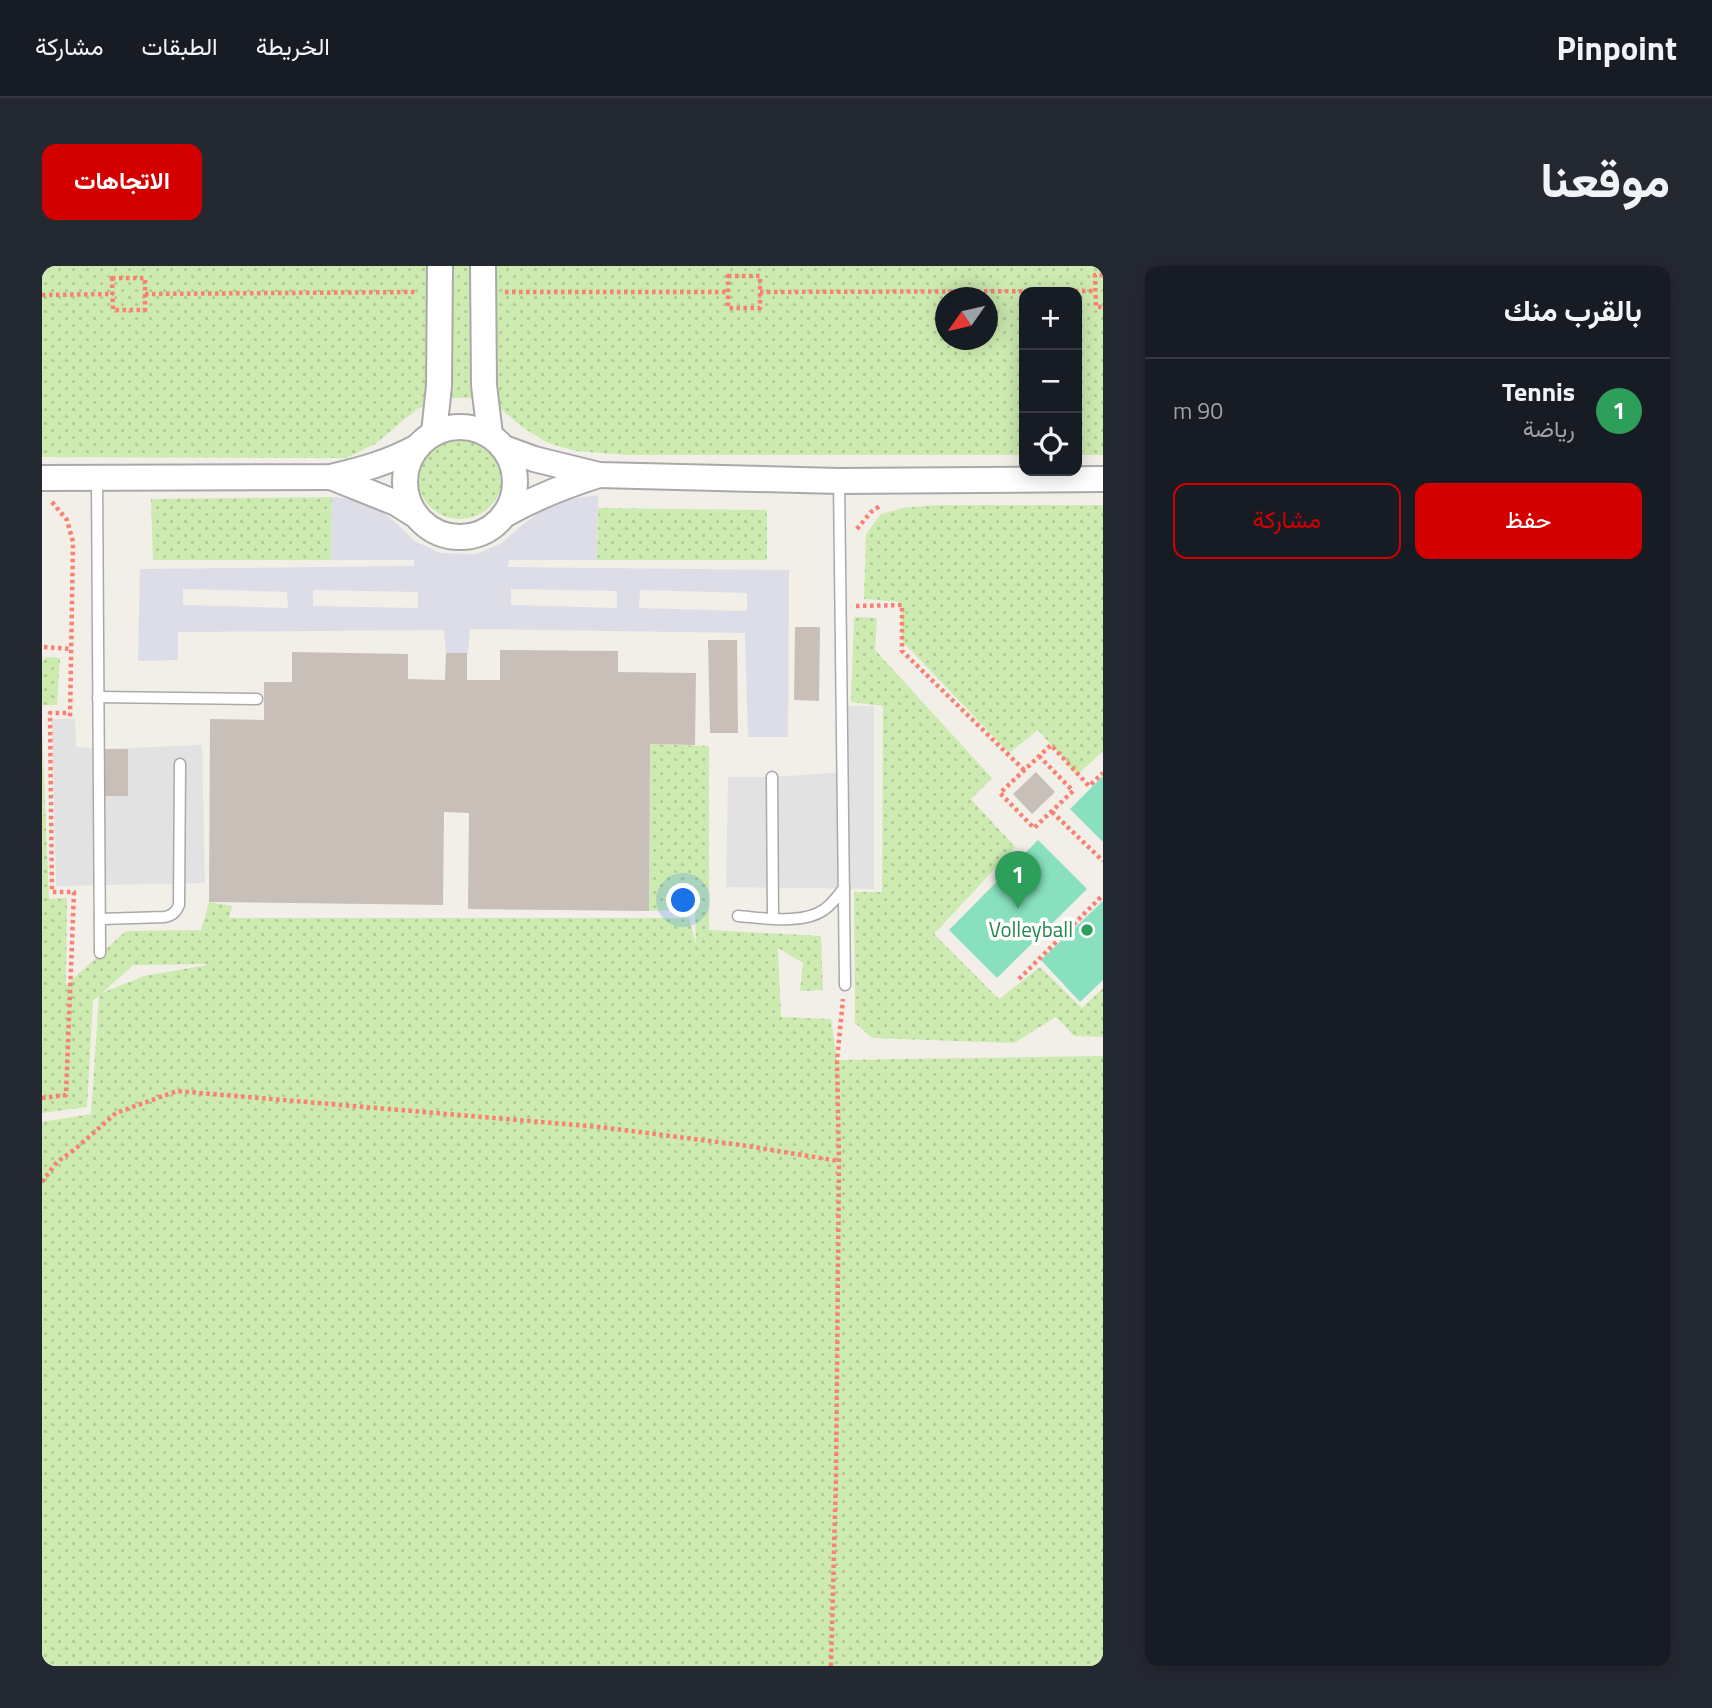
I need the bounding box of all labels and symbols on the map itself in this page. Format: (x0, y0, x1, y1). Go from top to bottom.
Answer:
north arrow (935, 287, 998, 350)
pin: 1 (995, 851, 1041, 909)
your location (666, 883, 700, 917)
place label: Volleyball (989, 913, 1073, 945)
marker: Volleyball (1079, 922, 1095, 938)

